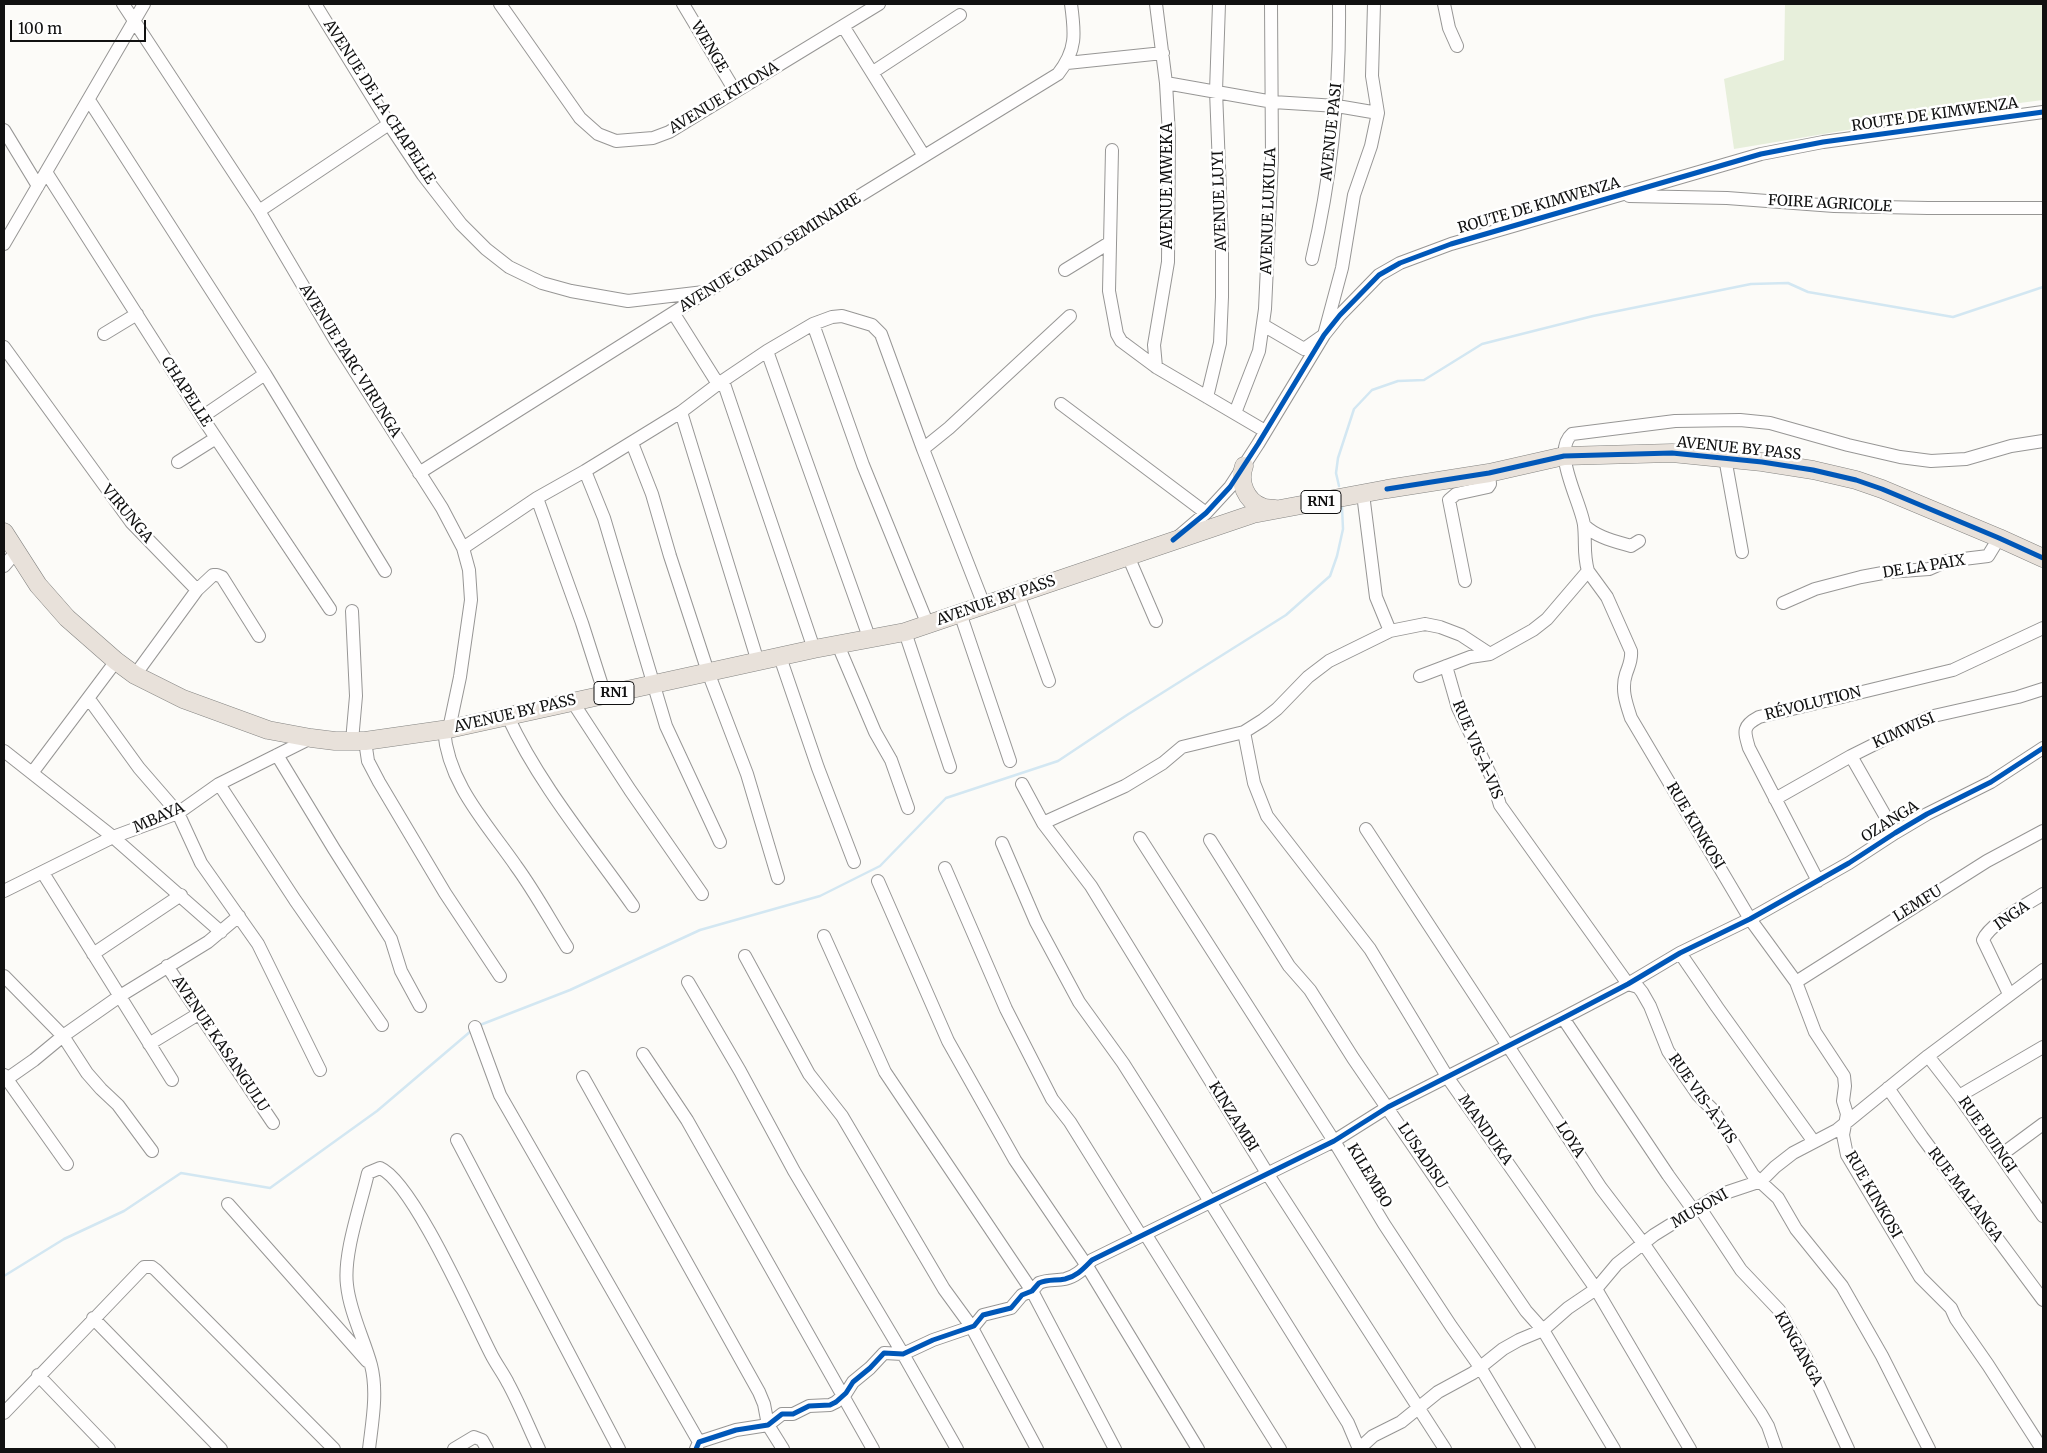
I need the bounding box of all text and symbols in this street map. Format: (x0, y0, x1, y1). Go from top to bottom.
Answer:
scale bar (12, 10, 149, 42)
street label: AVENUE DE LA CHAPELLE (319, 17, 439, 187)
street label: WENGE (687, 18, 731, 76)
text: 100 m (18, 19, 62, 38)
street label: AVENUE KITONA (666, 58, 782, 138)
street label: AVENUE PASI (1318, 82, 1346, 182)
street label: ROUTE DE KIMWENZA (1851, 94, 2019, 136)
street label: AVENUE MWEKA (1159, 123, 1177, 249)
street label: AVENUE LUKULA (1258, 147, 1280, 275)
street label: AVENUE LUYI (1209, 150, 1231, 252)
street label: ROUTE DE KIMWENZA (1456, 174, 1622, 238)
street label: AVENUE GRAND SEMINAIRE (676, 190, 864, 316)
street label: FOIRE AGRICOLE (1767, 192, 1893, 216)
street label: AVENUE PARC VIRUNGA (295, 281, 405, 441)
street label: CHAPELLE (157, 354, 215, 430)
street label: AVENUE BY PASS (1676, 434, 1802, 464)
street label: VIRUNGA (98, 481, 156, 547)
road number: RN1 (1301, 491, 1341, 514)
street label: DE LA PAIX (1881, 552, 1967, 582)
street label: AVENUE BY PASS (934, 572, 1058, 630)
road number: RN1 (594, 681, 634, 704)
street label: RÉVOLUTION (1763, 683, 1863, 725)
street label: AVENUE BY PASS (452, 691, 578, 737)
street label: RUE VIS-À-VIS (1448, 698, 1506, 802)
street label: KIMWISI (1870, 709, 1938, 753)
street label: RUE KINKOSI (1662, 779, 1728, 873)
street label: OZANGA (1858, 797, 1922, 847)
street label: MBAYA (131, 799, 187, 837)
street label: LEMFU (1890, 882, 1946, 926)
street label: INGA (1991, 898, 2033, 934)
street label: AVENUE KASANGULU (168, 973, 272, 1115)
street label: RUE VIS-À-VIS (1664, 1051, 1740, 1147)
street label: KINZAMBI (1204, 1079, 1262, 1155)
street label: MANDUKA (1454, 1091, 1516, 1169)
street label: RUE BUINGI (1954, 1093, 2020, 1177)
street label: LOYA (1552, 1119, 1588, 1161)
street label: LUSADISU (1393, 1120, 1451, 1192)
street label: KILEMBO (1343, 1141, 1395, 1211)
street label: RUE MALANGA (1924, 1144, 2006, 1246)
street label: RUE KINKOSI (1841, 1148, 1905, 1242)
street label: MUSONI (1668, 1186, 1732, 1232)
street label: KINGANGA (1770, 1309, 1826, 1389)

